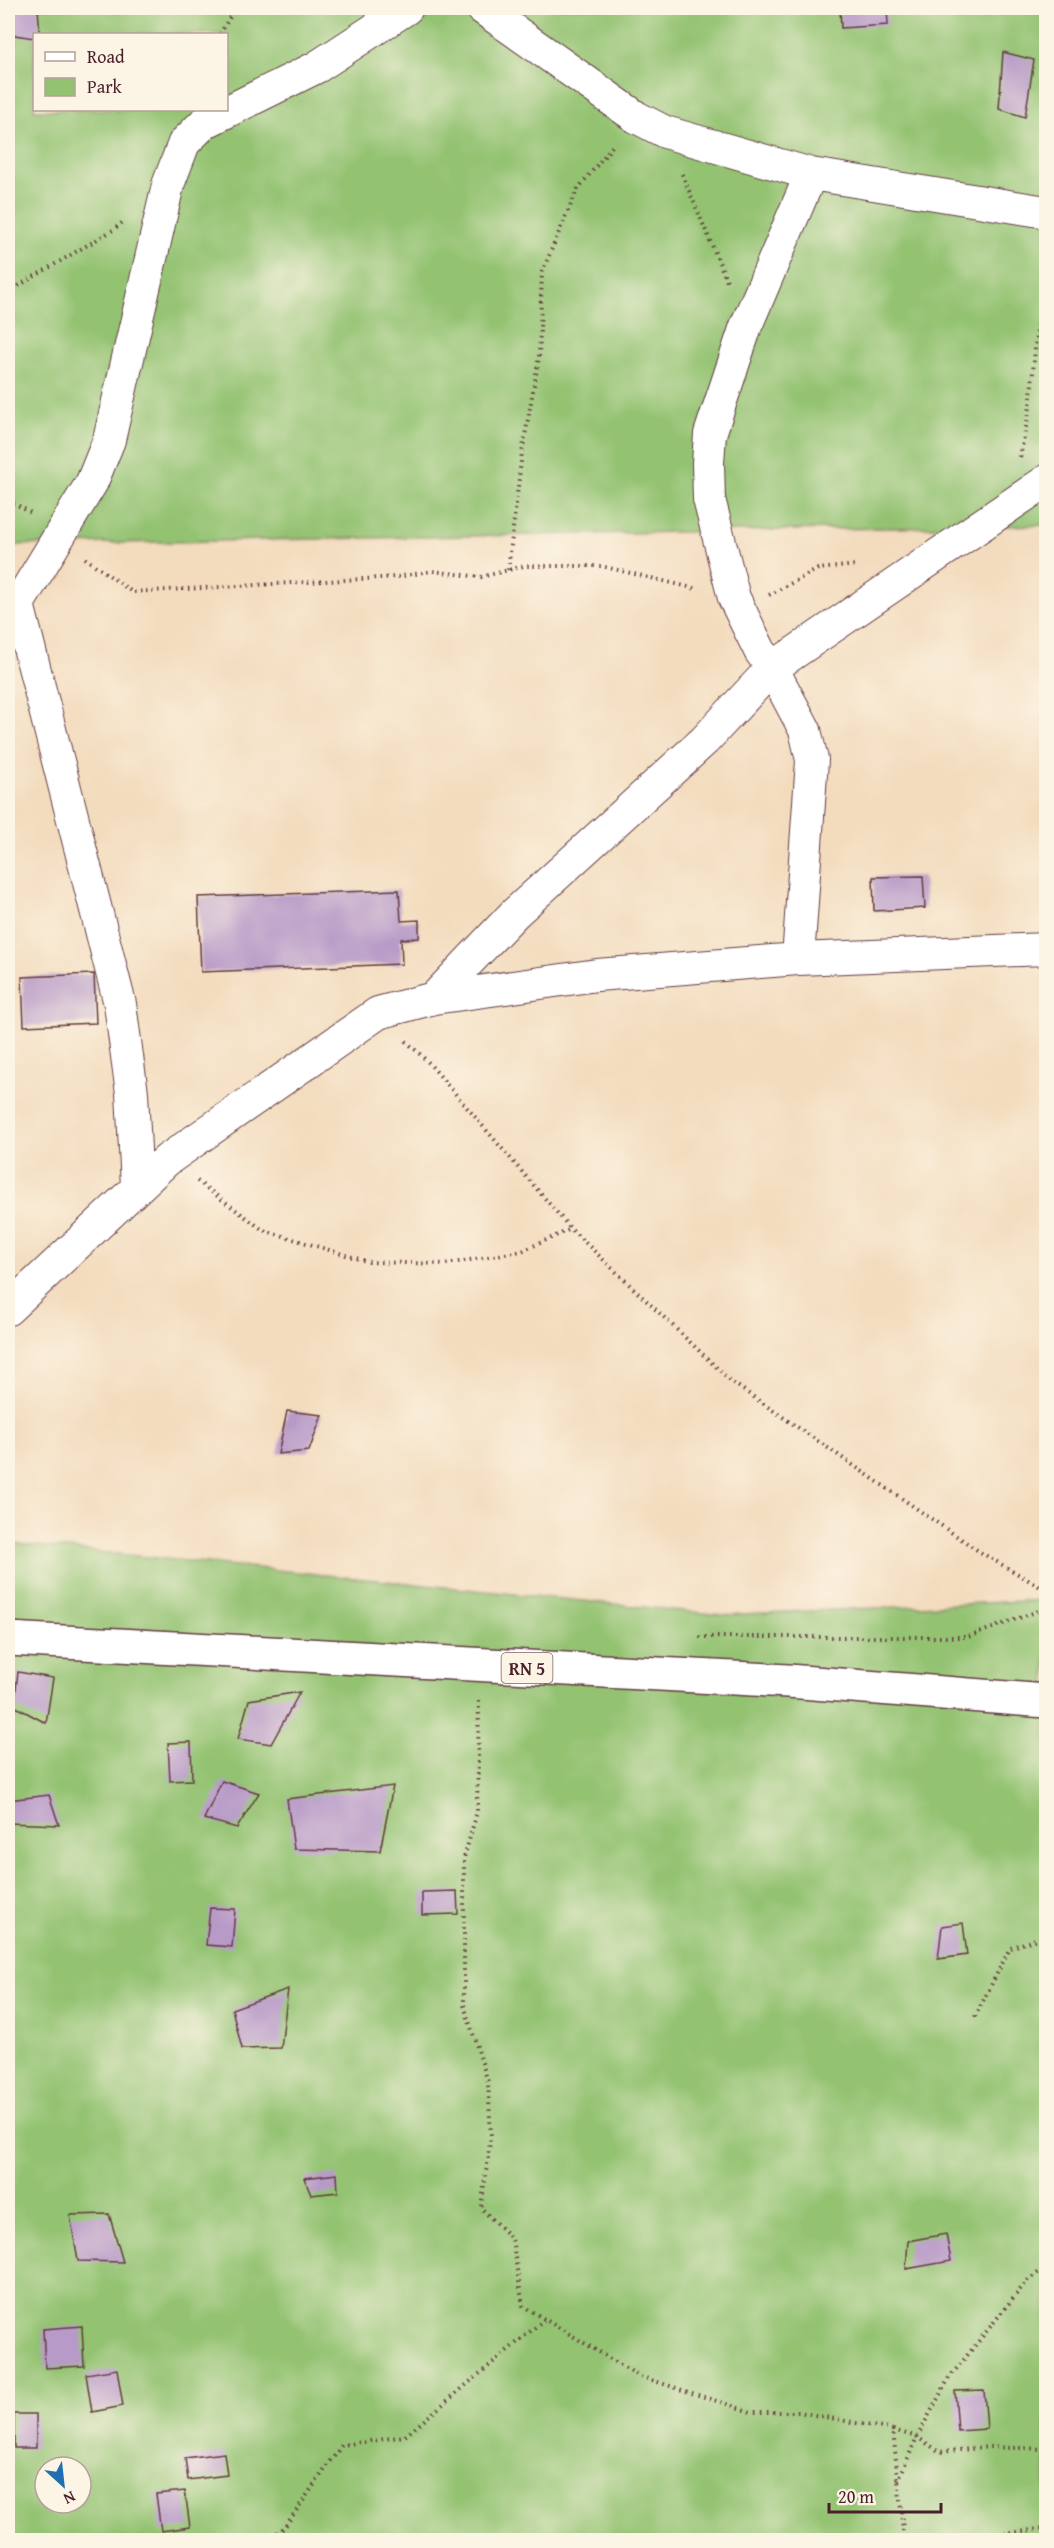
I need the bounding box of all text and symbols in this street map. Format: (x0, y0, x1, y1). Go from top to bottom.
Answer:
legend (33, 33, 228, 111)
text: Road (87, 43, 125, 70)
text: Park (87, 73, 123, 100)
road number: RN 5 (502, 1653, 552, 1683)
north arrow (33, 2455, 93, 2515)
scale bar (829, 2476, 942, 2514)
text: 20 m (838, 2483, 874, 2510)
text: N (59, 2485, 80, 2512)

